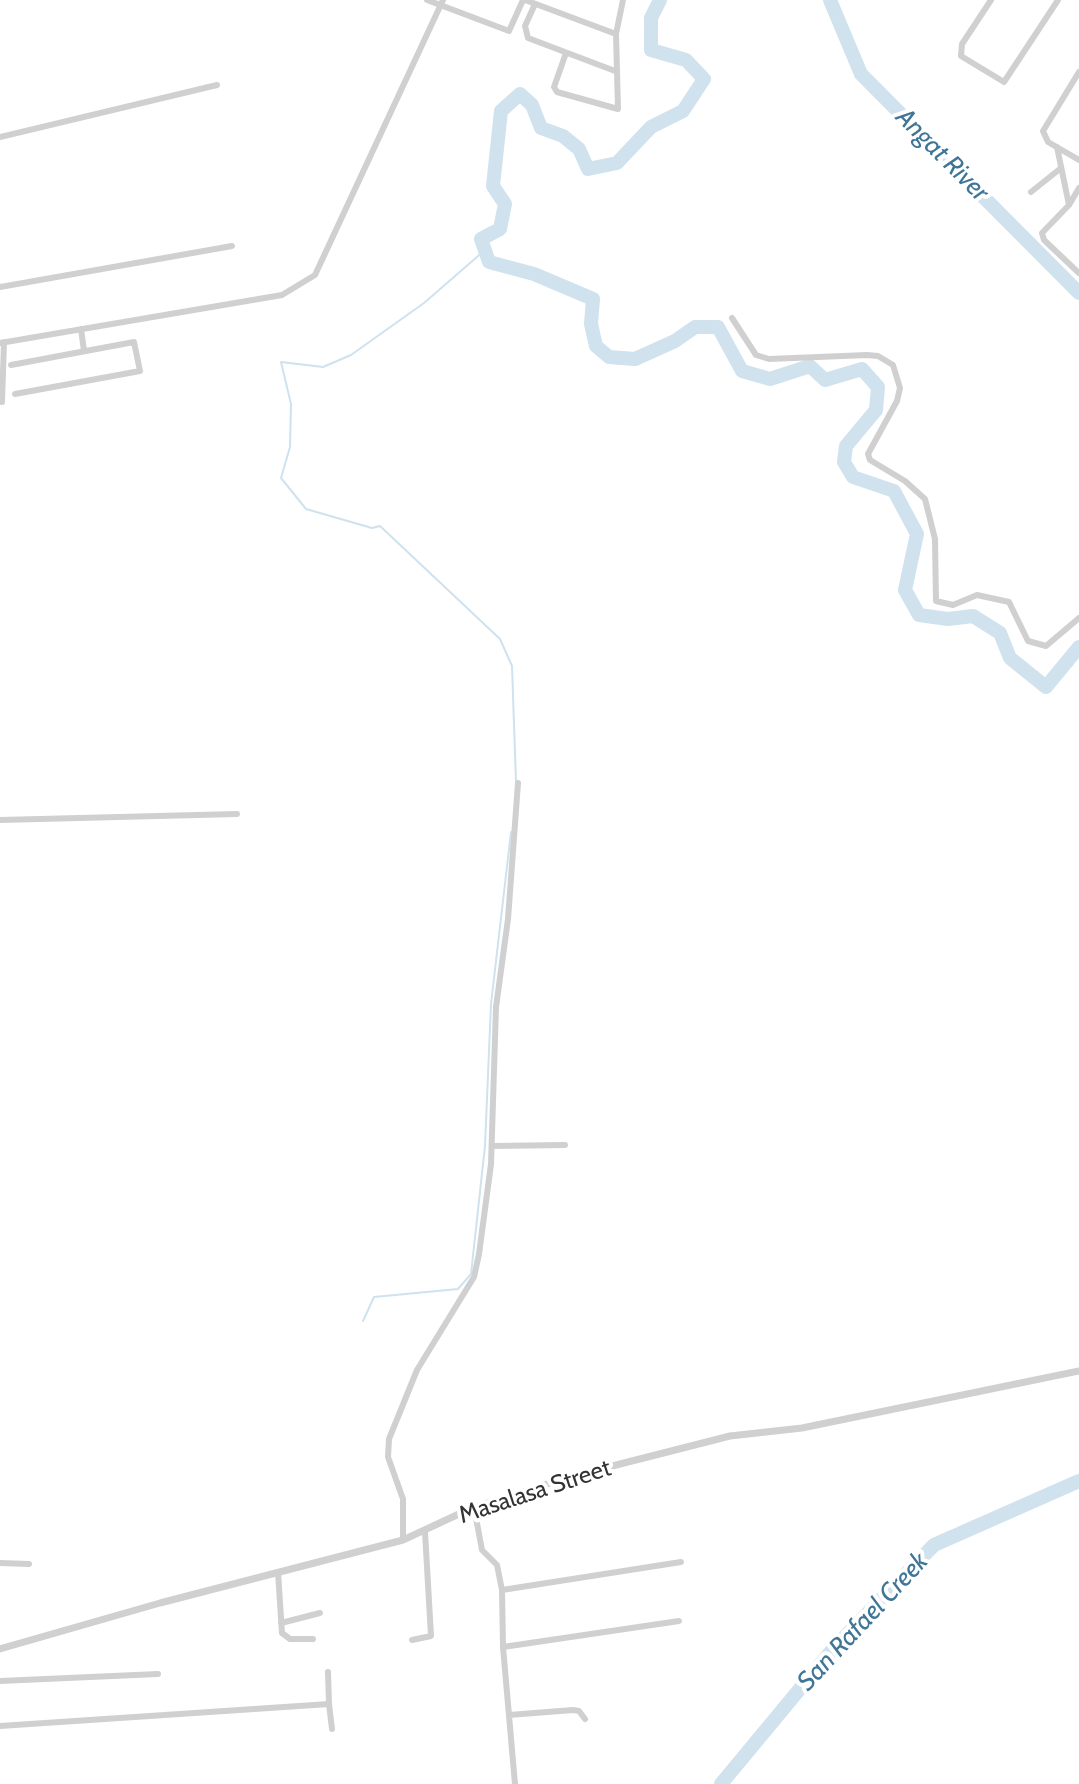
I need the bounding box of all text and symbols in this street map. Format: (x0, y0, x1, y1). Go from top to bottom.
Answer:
water label: Angat River (889, 102, 995, 208)
street label: Masalasa Street (455, 1454, 615, 1530)
water label: San Rafael Creek (791, 1546, 935, 1698)

